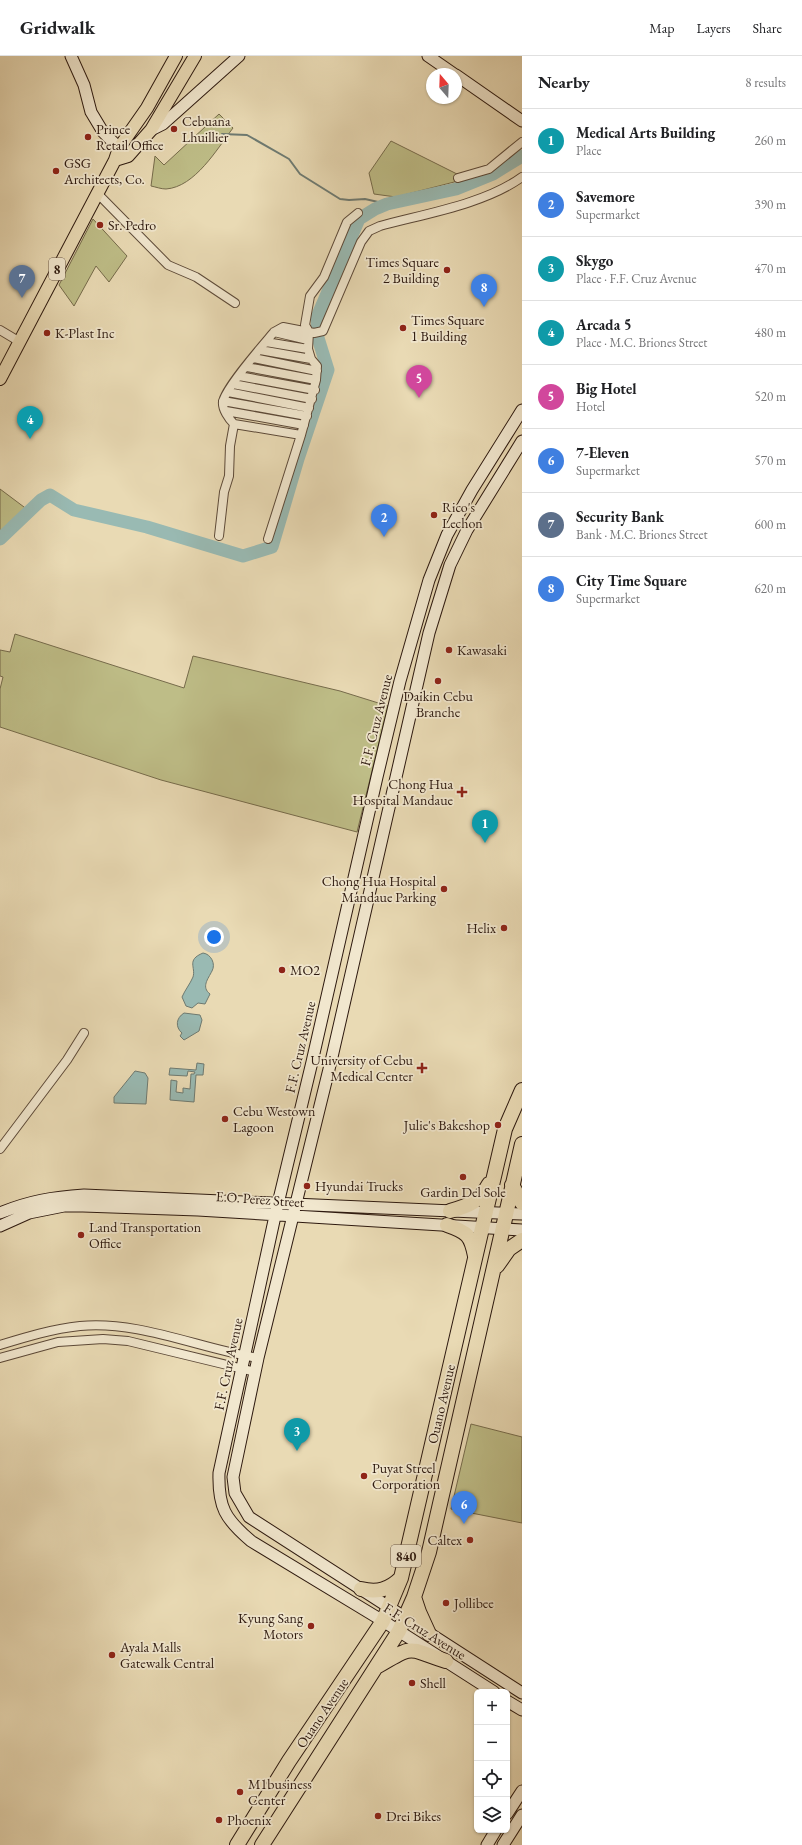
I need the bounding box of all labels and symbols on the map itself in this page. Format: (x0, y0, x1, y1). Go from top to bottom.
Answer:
north arrow (426, 68, 462, 104)
place label: Cebuana Lhuillier (182, 112, 231, 146)
place label: Prince Retail Office (96, 120, 164, 154)
marker: Cebuana Lhuillier (169, 124, 179, 134)
marker: Prince Retail Office (83, 132, 93, 142)
place label: GSG Architects, Co. (63, 154, 145, 188)
marker: GSG Architects, Co. (51, 166, 61, 176)
place label: Sr. Pedro (108, 216, 156, 234)
marker: Sr. Pedro (95, 220, 105, 230)
place label: Times Square 2 Building (366, 253, 440, 287)
road number: 8 (49, 258, 65, 280)
pin: 7 (9, 265, 35, 298)
marker: Times Square 2 Building (442, 265, 452, 275)
pin: 8 (471, 274, 497, 307)
place label: Times Square 1 Building (411, 311, 485, 345)
marker: Times Square 1 Building (398, 323, 408, 333)
place label: K-Plast Inc (55, 324, 115, 342)
marker: K-Plast Inc (42, 328, 52, 338)
pin: 5 (406, 365, 432, 398)
pin: 4 (17, 406, 43, 439)
place label: Rico's Lechon (442, 498, 483, 532)
pin: 2 (371, 504, 397, 537)
marker: Rico's Lechon (429, 510, 439, 520)
place label: Kawasaki (457, 641, 507, 659)
marker: Kawasaki (444, 645, 454, 655)
street label: F.F. Cruz Avenue (356, 672, 396, 768)
marker: Daikin Cebu Branche (433, 676, 443, 686)
place label: Daikin Cebu Branche (403, 687, 473, 721)
place label: Chong Hua Hospital Mandaue (353, 775, 454, 809)
marker: Chong Hua Hospital Mandaue (456, 786, 468, 798)
pin: 1 (472, 810, 498, 843)
place label: Chong Hua Hospital Mandaue Parking (322, 872, 437, 906)
marker: Chong Hua Hospital Mandaue Parking (439, 884, 449, 894)
place label: Helix (466, 919, 496, 937)
marker: Helix (499, 923, 509, 933)
your location (204, 927, 224, 947)
place label: MO2 (290, 961, 320, 979)
marker: MO2 (277, 965, 287, 975)
street label: F.F. Cruz Avenue (281, 999, 319, 1095)
place label: University of Cebu Medical Center (310, 1051, 414, 1085)
marker: University of Cebu Medical Center (416, 1062, 428, 1074)
place label: Cebu Westown Lagoon (233, 1102, 316, 1136)
marker: Cebu Westown Lagoon (220, 1114, 230, 1124)
place label: Julie's Bakeshop (403, 1116, 490, 1134)
marker: Julie's Bakeshop (493, 1120, 503, 1130)
marker: Gardin Del Sole (458, 1172, 468, 1182)
place label: Hyundai Trucks (315, 1177, 403, 1195)
marker: Hyundai Trucks (302, 1181, 312, 1191)
place label: Gardin Del Sole (420, 1183, 506, 1201)
street label: E.O. Perez Street (215, 1187, 305, 1211)
place label: Land Transportation Office (89, 1218, 202, 1252)
marker: Land Transportation Office (76, 1230, 86, 1240)
street label: F.F. Cruz Avenue (209, 1316, 247, 1412)
street label: Ouano Avenue (423, 1362, 459, 1445)
pin: 3 (284, 1418, 310, 1451)
place label: Puyat Streel Corporation (372, 1459, 441, 1493)
marker: Puyat Streel Corporation (359, 1471, 369, 1481)
pin: 6 (451, 1491, 477, 1524)
place label: Caltex (427, 1531, 462, 1549)
marker: Caltex (465, 1535, 475, 1545)
road number: 840 (391, 1545, 421, 1567)
place label: Jollibee (453, 1594, 494, 1612)
marker: Jollibee (441, 1598, 451, 1608)
street label: F.F. Cruz Avenue (380, 1599, 470, 1664)
place label: Kyung Sang Motors (238, 1609, 304, 1643)
marker: Kyung Sang Motors (306, 1621, 316, 1631)
place label: Ayala Malls Gatewalk Central (119, 1638, 215, 1672)
marker: Ayala Malls Gatewalk Central (107, 1650, 117, 1660)
street label: Ouano Avenue (292, 1674, 352, 1752)
place label: Shell (420, 1674, 447, 1692)
marker: Shell (407, 1678, 417, 1688)
place label: M1business Center (248, 1775, 312, 1809)
marker: M1business Center (235, 1787, 245, 1797)
place label: Drei Bikes (386, 1807, 442, 1825)
place label: Phoenix (227, 1811, 271, 1829)
marker: Drei Bikes (373, 1811, 383, 1821)
marker: Phoenix (214, 1815, 224, 1825)

